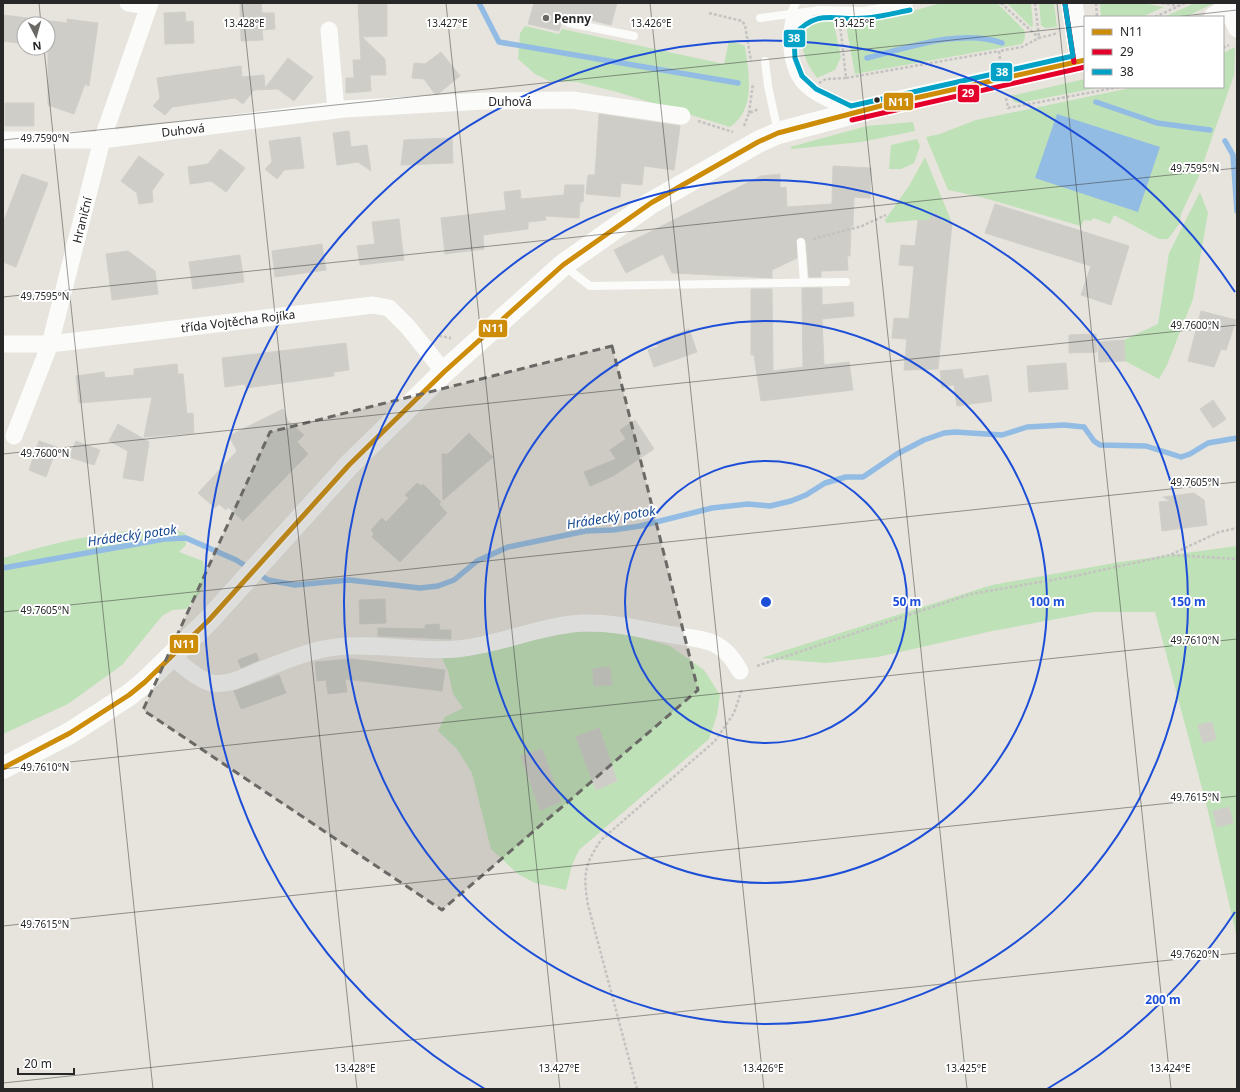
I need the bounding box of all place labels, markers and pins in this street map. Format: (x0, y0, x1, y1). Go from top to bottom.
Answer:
place label: Penny (554, 10, 591, 27)
marker: Penny (541, 13, 551, 23)
unlabelled marker (872, 95, 882, 105)
centre of rings (759, 595, 773, 609)

